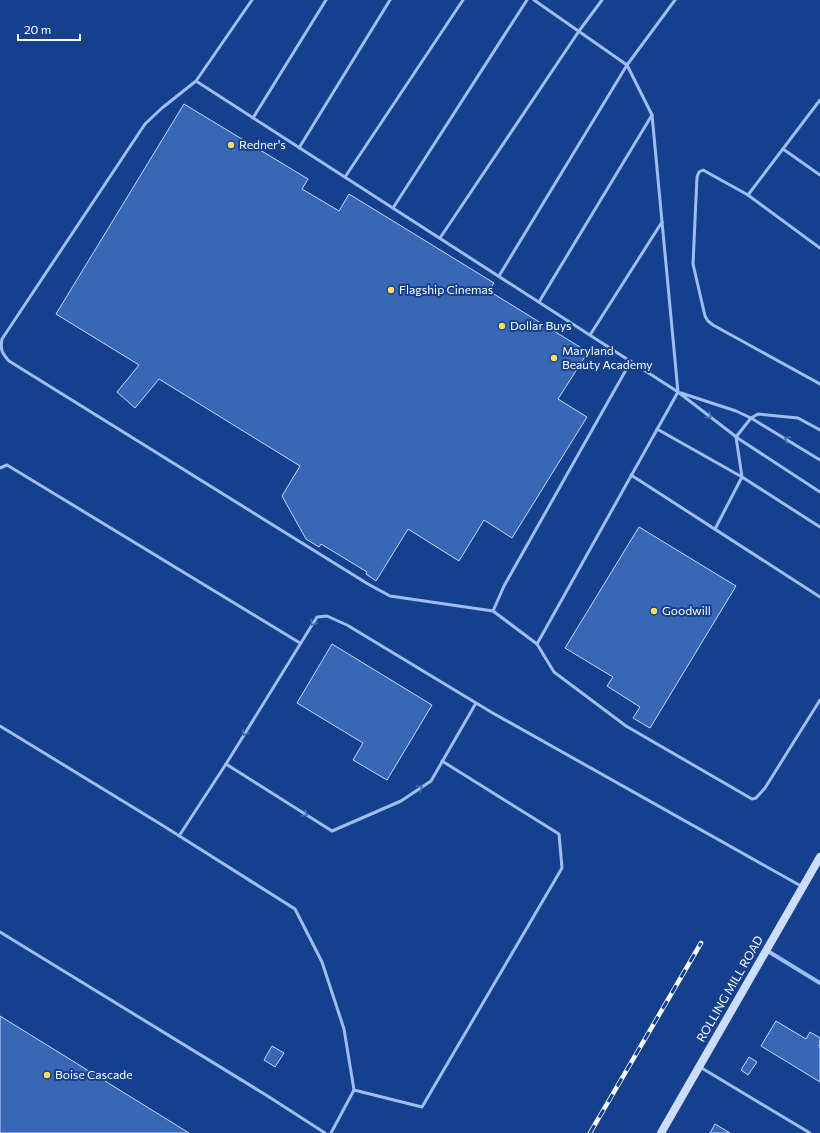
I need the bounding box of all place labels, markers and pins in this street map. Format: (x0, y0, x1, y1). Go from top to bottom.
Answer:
place label: Redner's (239, 137, 286, 151)
marker: Redner's (226, 140, 236, 150)
place label: Flagship Cinemas (399, 282, 493, 296)
marker: Flagship Cinemas (386, 285, 396, 295)
place label: Dollar Buys (510, 318, 572, 332)
marker: Dollar Buys (497, 321, 507, 331)
place label: Maryland Beauty Academy (562, 343, 653, 371)
marker: Maryland Beauty Academy (549, 353, 559, 363)
place label: Goodwill (662, 603, 711, 617)
marker: Goodwill (649, 606, 659, 616)
place label: Boise Cascade (55, 1067, 133, 1081)
marker: Boise Cascade (42, 1070, 52, 1080)

